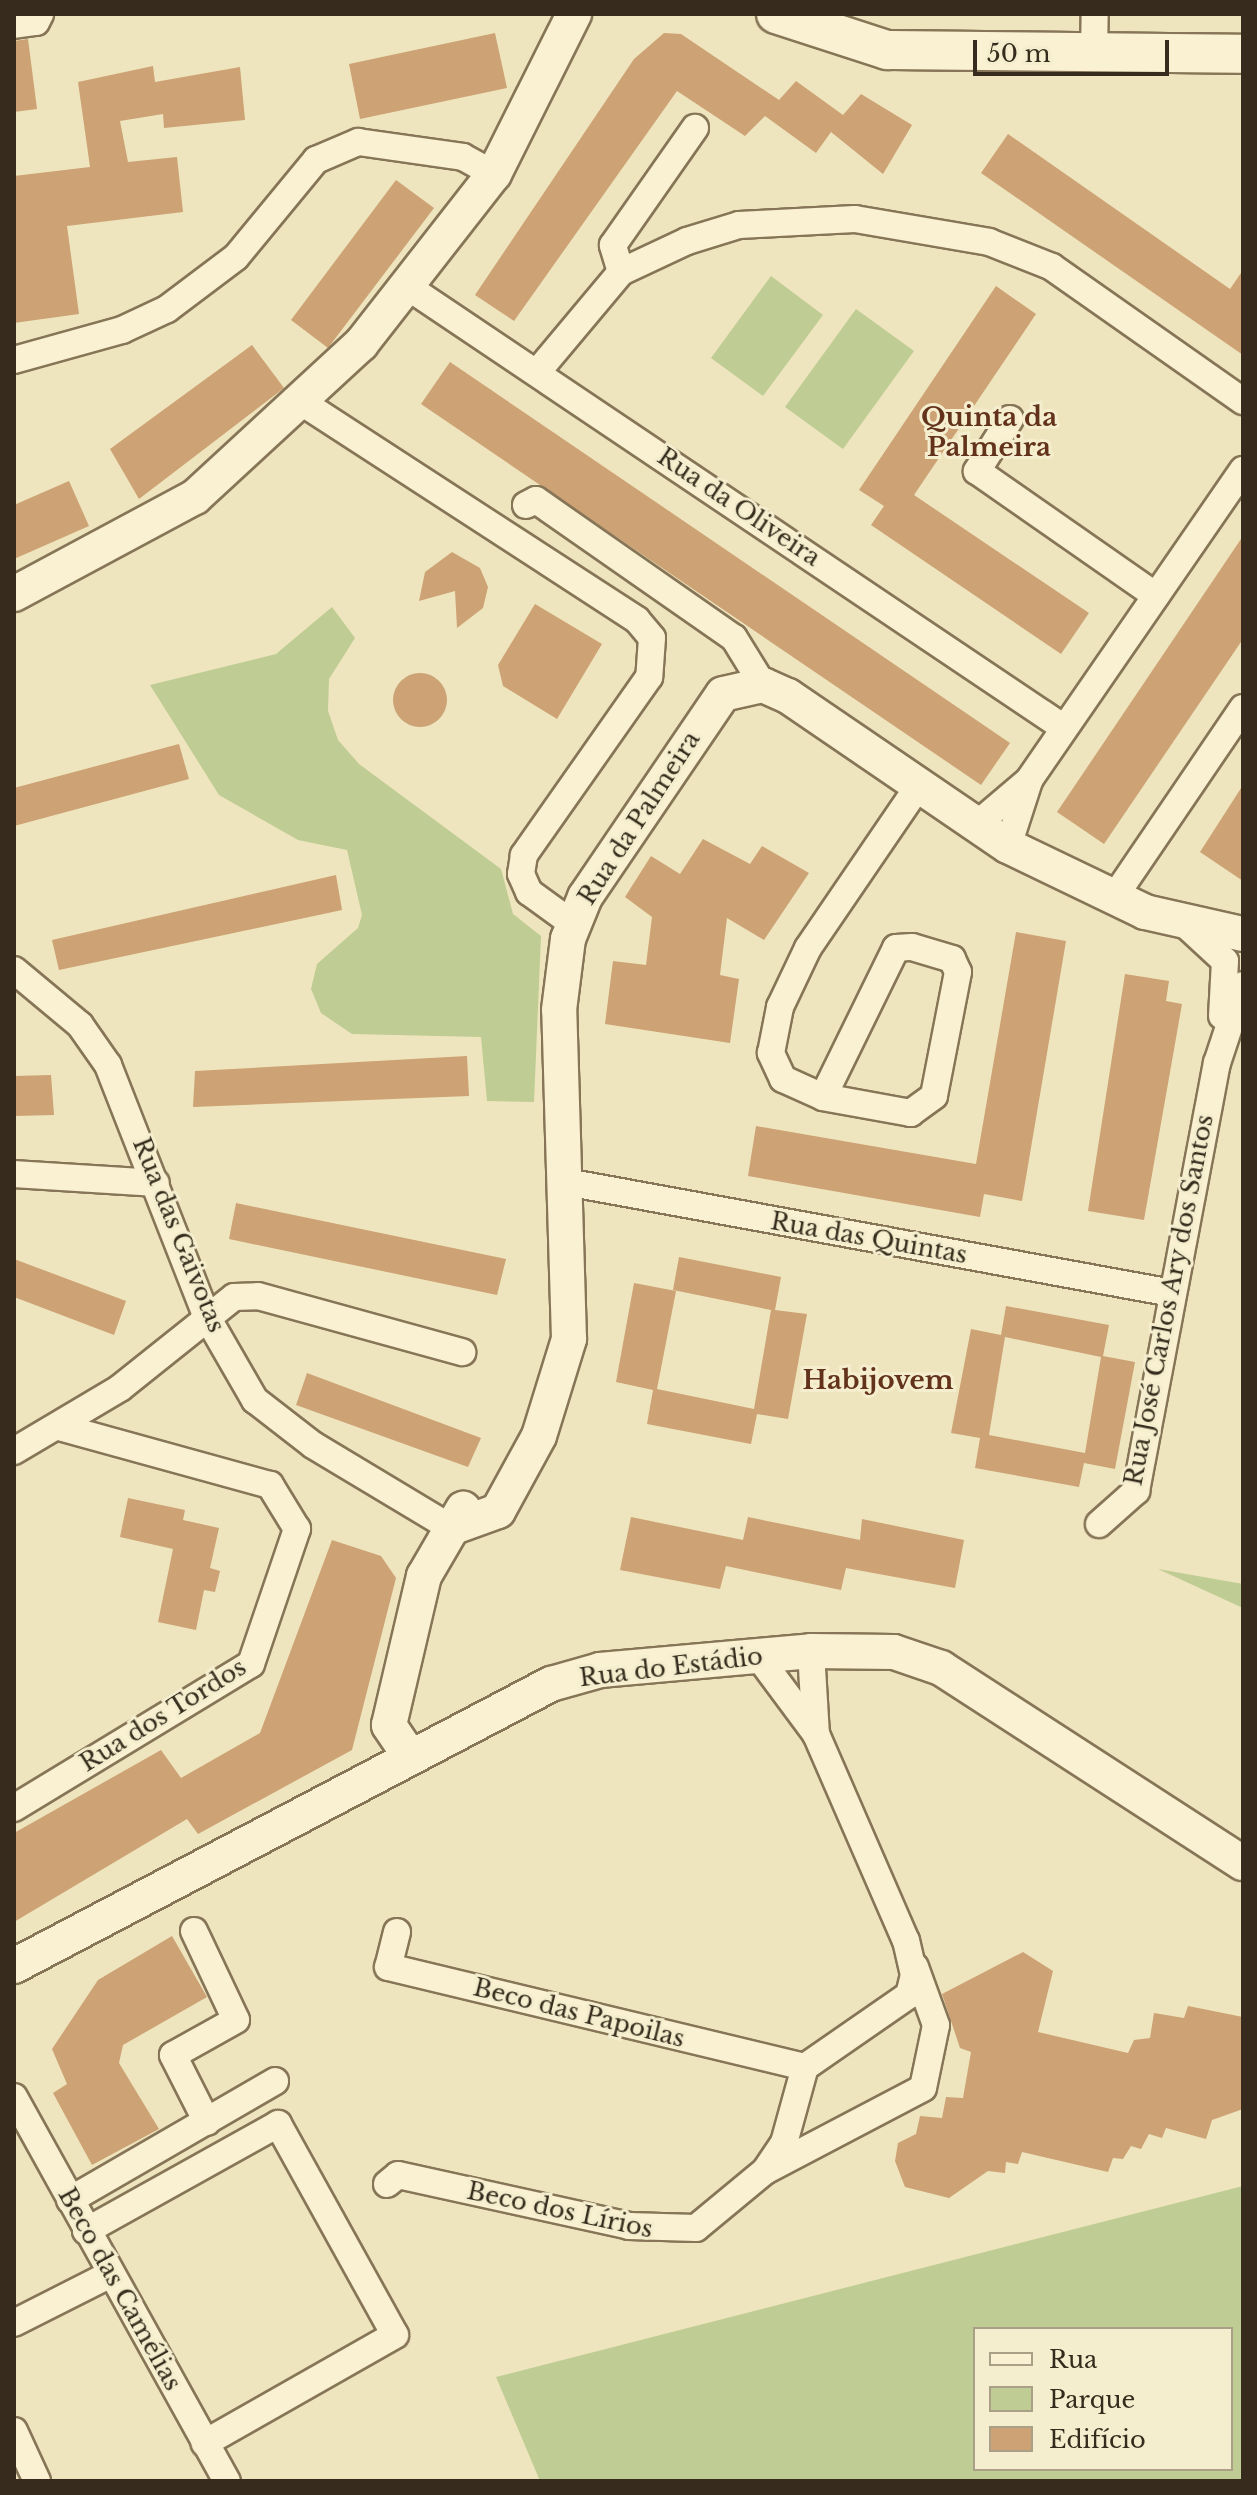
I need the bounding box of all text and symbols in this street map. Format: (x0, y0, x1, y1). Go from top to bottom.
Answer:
scale bar (977, 24, 1173, 74)
text: 50 m (987, 39, 1050, 68)
district label: Quinta da Palmeira (921, 402, 1057, 464)
street label: Rua da Oliveira (652, 442, 826, 572)
street label: Rua da Palmeira (572, 726, 706, 910)
street label: Rua José Carlos Ary dos Santos (1119, 1111, 1219, 1489)
street label: Rua das Gaivotas (127, 1133, 231, 1337)
street label: Rua das Quintas (768, 1207, 970, 1269)
district label: Habijovem (802, 1365, 954, 1397)
street label: Rua do Estádio (578, 1641, 764, 1693)
street label: Rua dos Tordos (74, 1652, 252, 1778)
street label: Beco das Papoilas (470, 1973, 688, 2053)
street label: Beco dos Lírios (465, 2176, 655, 2244)
street label: Beco das Camélias (52, 2183, 188, 2395)
legend (973, 2327, 1233, 2471)
text: Rua (1049, 2345, 1097, 2374)
text: Parque (1049, 2385, 1135, 2414)
text: Edifício (1049, 2425, 1146, 2454)

